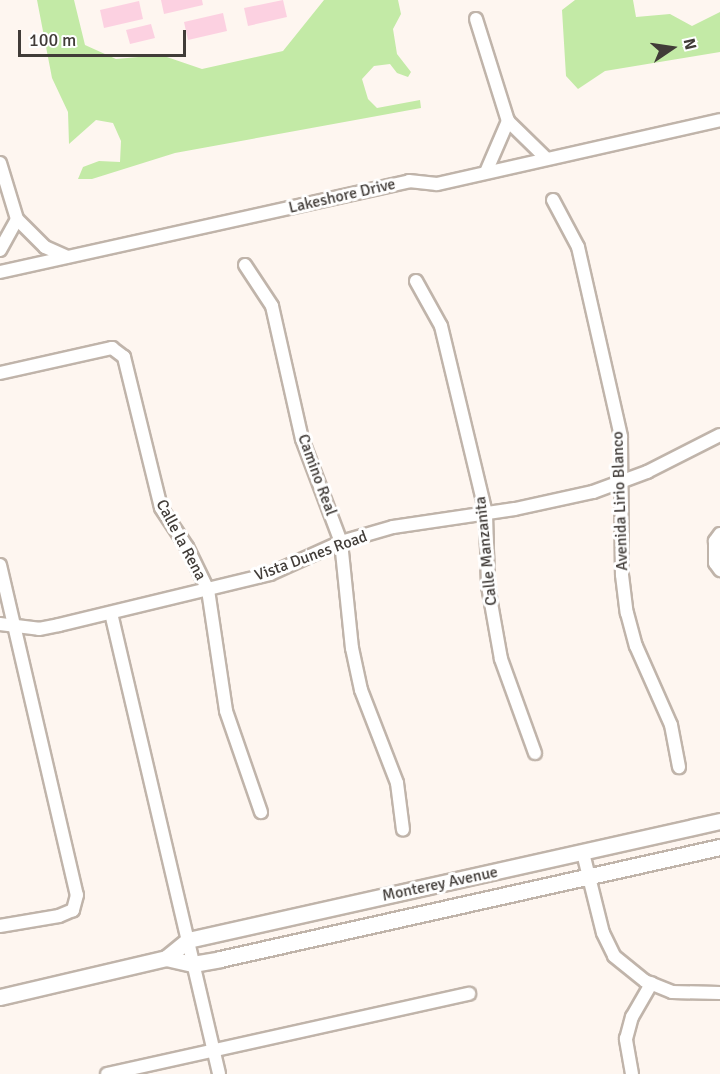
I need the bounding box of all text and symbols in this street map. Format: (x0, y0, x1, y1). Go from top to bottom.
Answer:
scale bar (21, 18, 189, 56)
north arrow (642, 18, 702, 78)
text: 100 m (29, 29, 76, 51)
text: N (679, 36, 701, 52)
street label: Lakeshore Drive (287, 174, 397, 218)
street label: Avenida Lirio Blanco (608, 431, 632, 571)
street label: Camino Real (293, 432, 341, 518)
street label: Calle Manzanita (471, 495, 501, 607)
street label: Calle la Rena (152, 496, 210, 584)
street label: Vista Dunes Road (252, 527, 370, 585)
street label: Monterey Avenue (380, 862, 500, 906)

